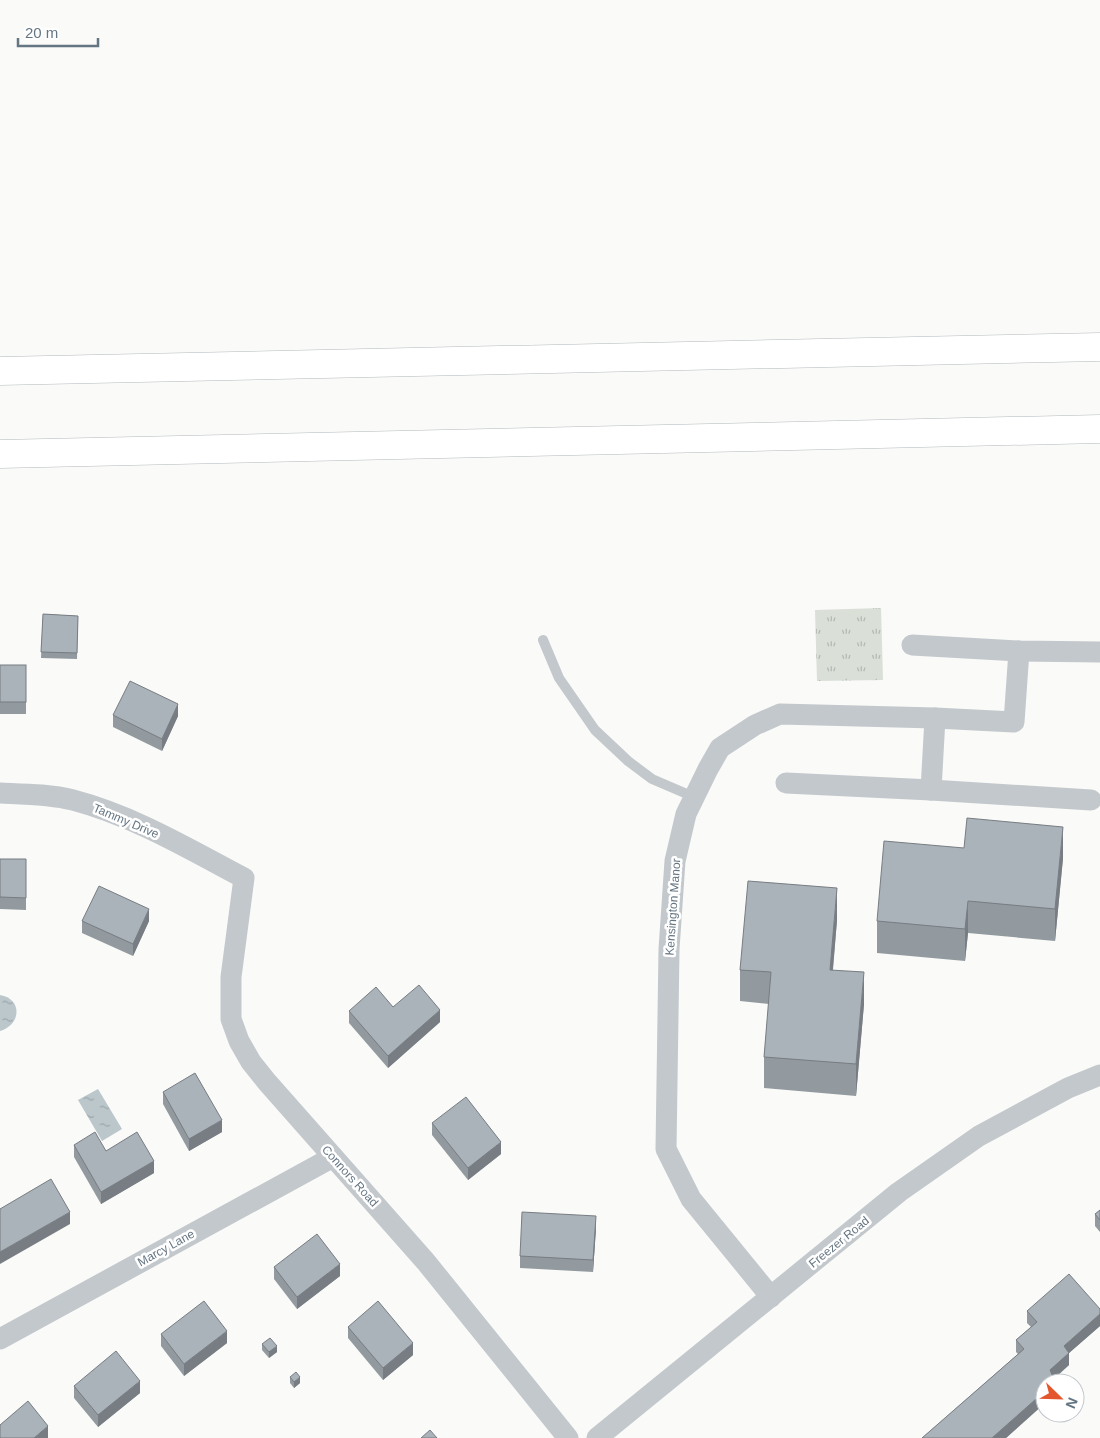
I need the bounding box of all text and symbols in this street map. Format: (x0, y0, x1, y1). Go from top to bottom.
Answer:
scale bar (18, 15, 98, 47)
text: 20 m (25, 24, 58, 41)
street label: Tammy Drive (91, 801, 161, 841)
street label: Kensington Manor (663, 858, 683, 956)
street label: Connors Road (319, 1143, 381, 1209)
street label: Freezer Road (806, 1213, 872, 1271)
street label: Marcy Lane (135, 1227, 197, 1269)
north arrow (1035, 1373, 1085, 1423)
text: N (1063, 1395, 1081, 1411)

